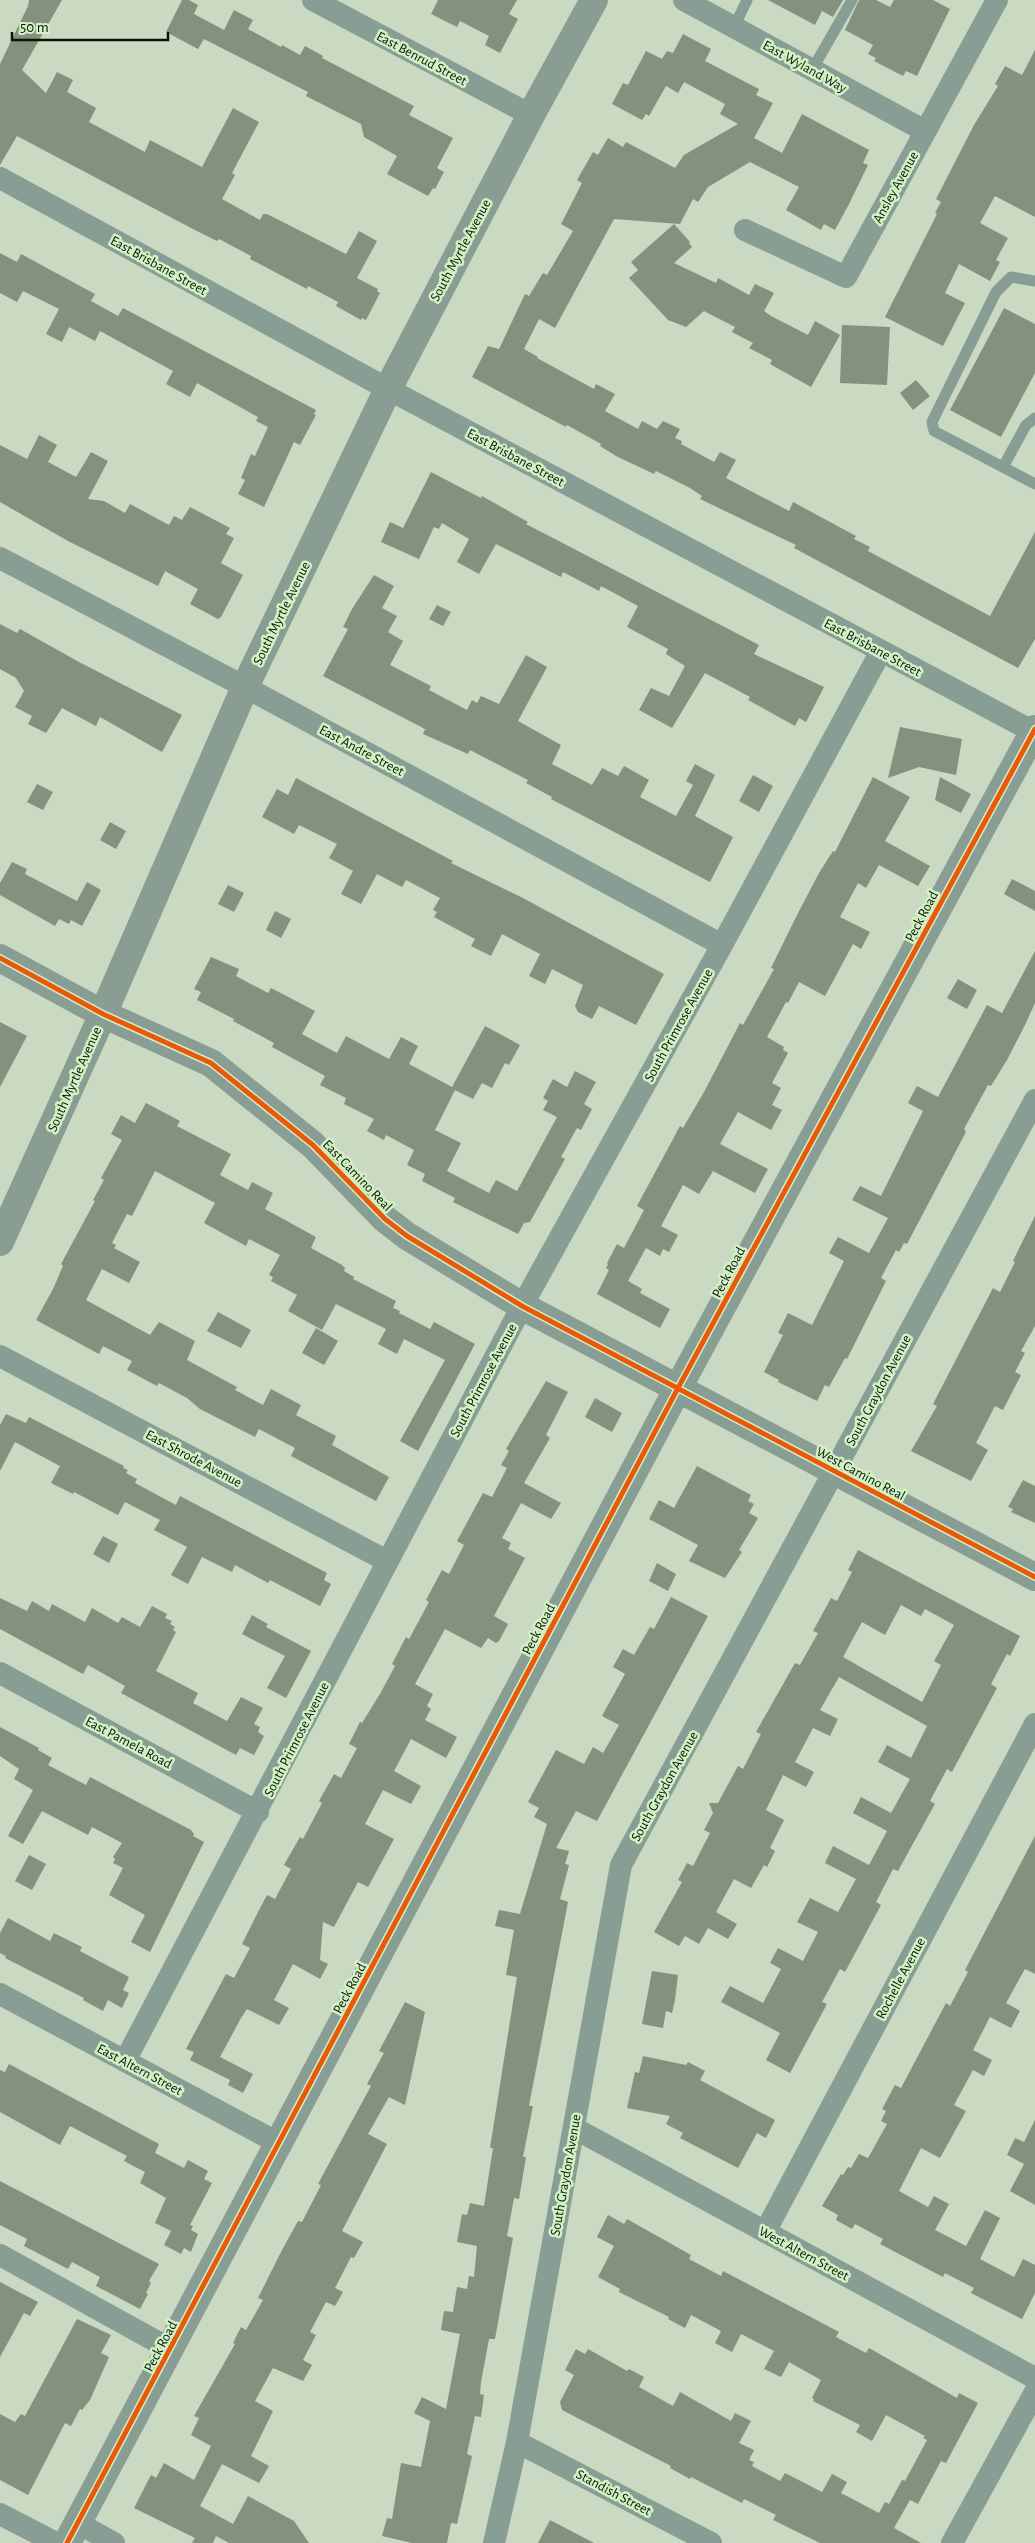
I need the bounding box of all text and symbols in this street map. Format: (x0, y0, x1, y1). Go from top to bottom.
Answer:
scale bar (12, 10, 169, 42)
text: 50 m (20, 20, 49, 35)
street label: East Benrud Street (374, 29, 469, 89)
street label: East Wyland Way (760, 38, 849, 96)
street label: Ansley Avenue (871, 149, 921, 226)
street label: South Myrtle Avenue (428, 197, 494, 304)
street label: East Brisbane Street (108, 234, 210, 298)
street label: East Brisbane Street (465, 426, 567, 490)
street label: South Myrtle Avenue (251, 560, 313, 667)
street label: East Brisbane Street (822, 616, 924, 680)
street label: East Andre Street (317, 723, 407, 779)
street label: Peck Road (903, 889, 941, 944)
street label: South Primrose Avenue (642, 967, 716, 1084)
street label: South Myrtle Avenue (45, 1025, 104, 1134)
street label: East Camino Real (320, 1137, 395, 1214)
street label: Peck Road (710, 1245, 748, 1300)
street label: South Primrose Avenue (448, 1321, 520, 1440)
street label: South Graydon Avenue (844, 1333, 914, 1448)
street label: East Shrode Avenue (143, 1428, 244, 1490)
street label: West Camino Real (814, 1445, 907, 1503)
street label: Peck Road (520, 1602, 558, 1657)
street label: South Primrose Avenue (262, 1680, 332, 1799)
street label: East Pamela Road (83, 1714, 174, 1772)
street label: South Graydon Avenue (629, 1729, 701, 1844)
street label: Rochelle Avenue (874, 1936, 928, 2021)
street label: Peck Road (331, 1961, 369, 2016)
street label: East Altern Street (95, 2042, 185, 2098)
street label: South Graydon Avenue (548, 2113, 584, 2237)
street label: West Altern Street (756, 2224, 851, 2284)
street label: Peck Road (142, 2319, 180, 2374)
street label: Standish Street (574, 2467, 654, 2519)

